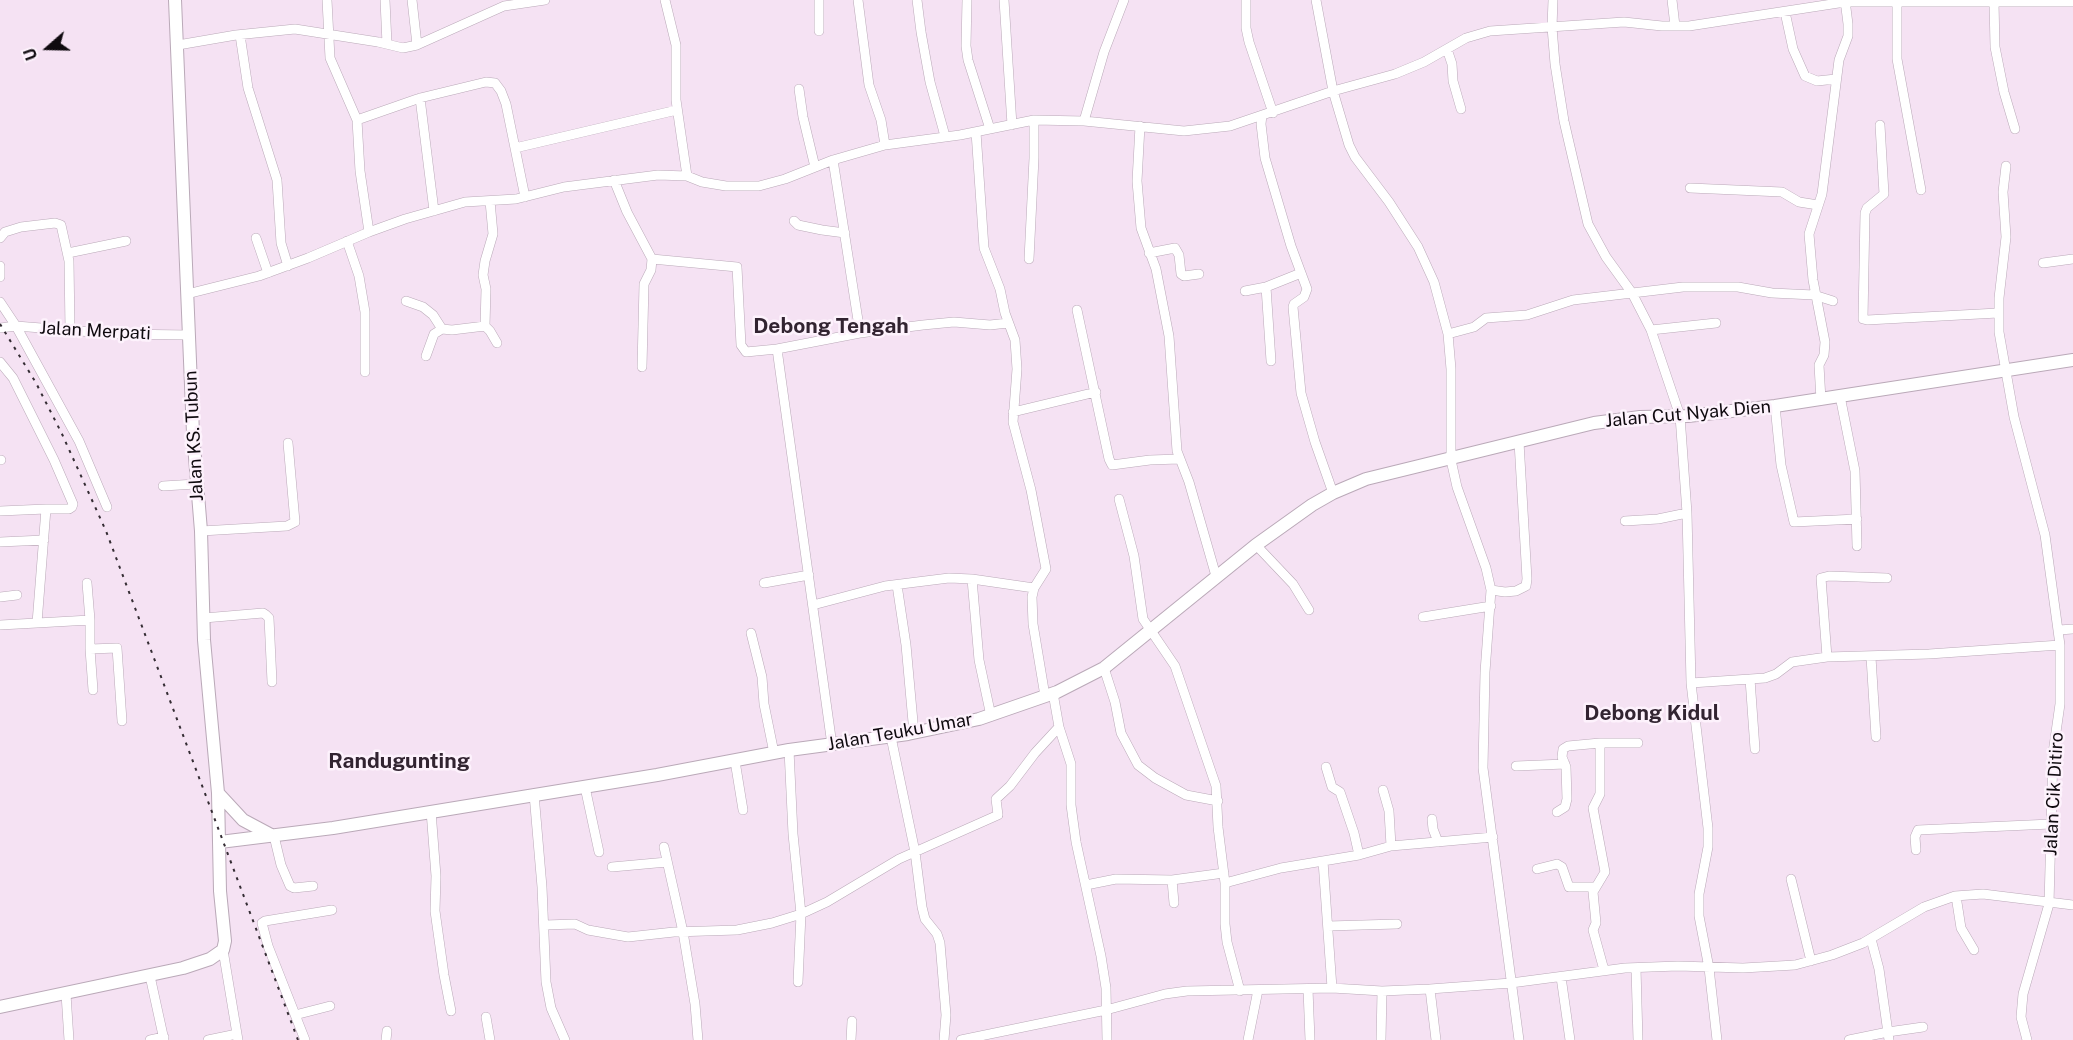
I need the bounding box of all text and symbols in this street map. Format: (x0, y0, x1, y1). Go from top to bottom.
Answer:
north arrow (18, 18, 78, 78)
text: U (20, 46, 42, 63)
district label: Debong Tengah (753, 314, 909, 340)
street label: Jalan Merpati (39, 317, 151, 345)
street label: Jalan KS. Tubun (180, 370, 208, 502)
street label: Jalan Cut Nyak Dien (1604, 396, 1772, 432)
district label: Debong Kidul (1584, 701, 1720, 727)
street label: Jalan Teuku Umar (826, 709, 974, 755)
street label: Jalan Cik Ditiro (2040, 731, 2068, 857)
district label: Randugunting (328, 749, 470, 775)

